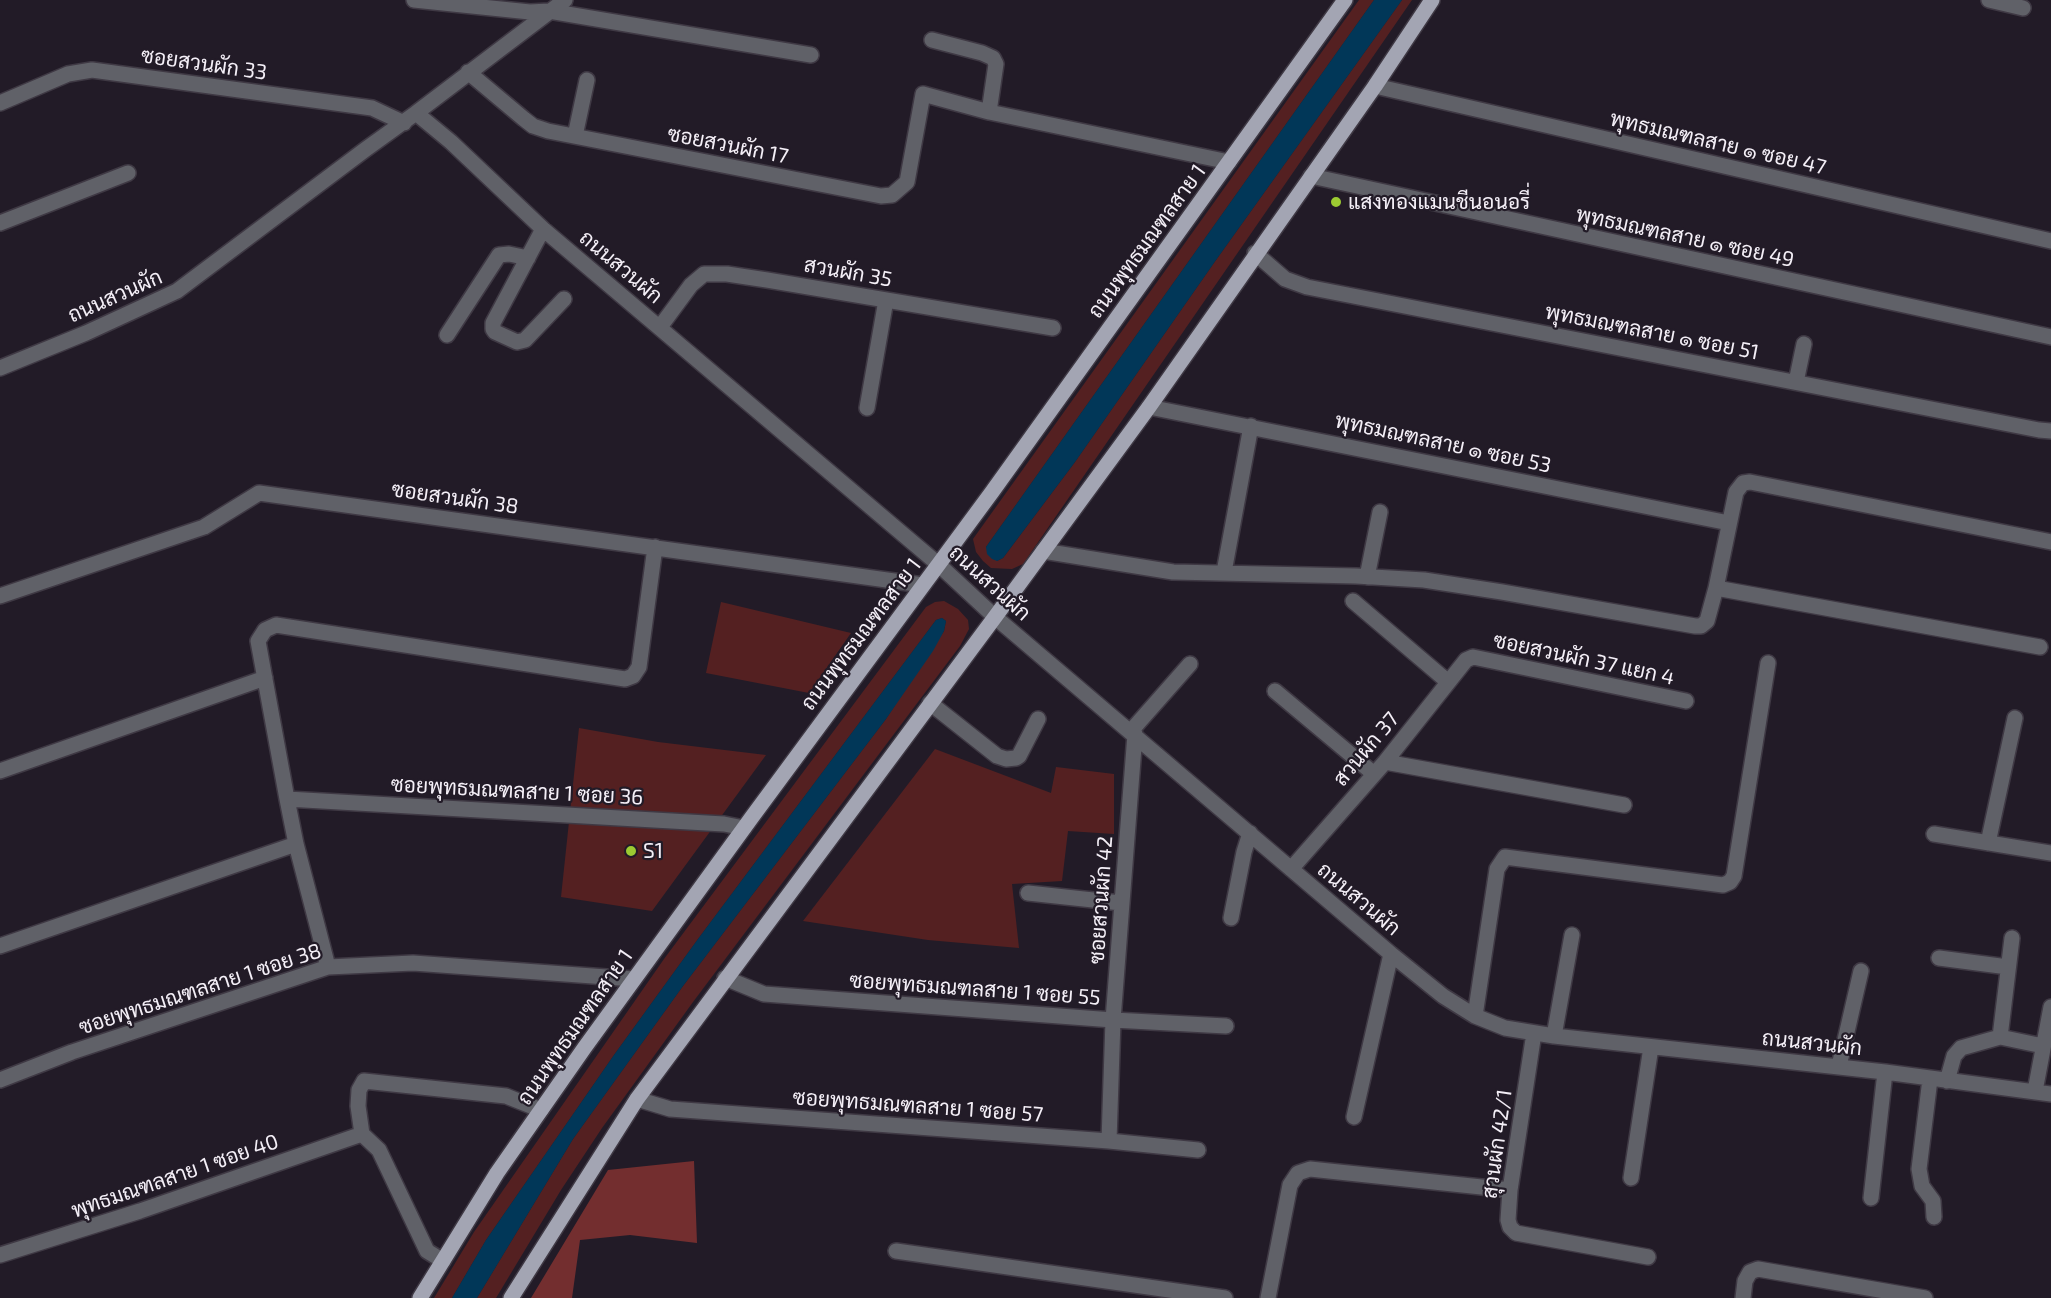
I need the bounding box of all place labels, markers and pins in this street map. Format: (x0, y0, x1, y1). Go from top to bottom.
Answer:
place label: แสงทองแมนชีนอนอรี่ (1348, 189, 1530, 215)
marker: แสงทองแมนชีนอนอรี่ (1329, 195, 1343, 209)
place label: S1 (643, 838, 663, 864)
marker: S1 (624, 844, 638, 858)

